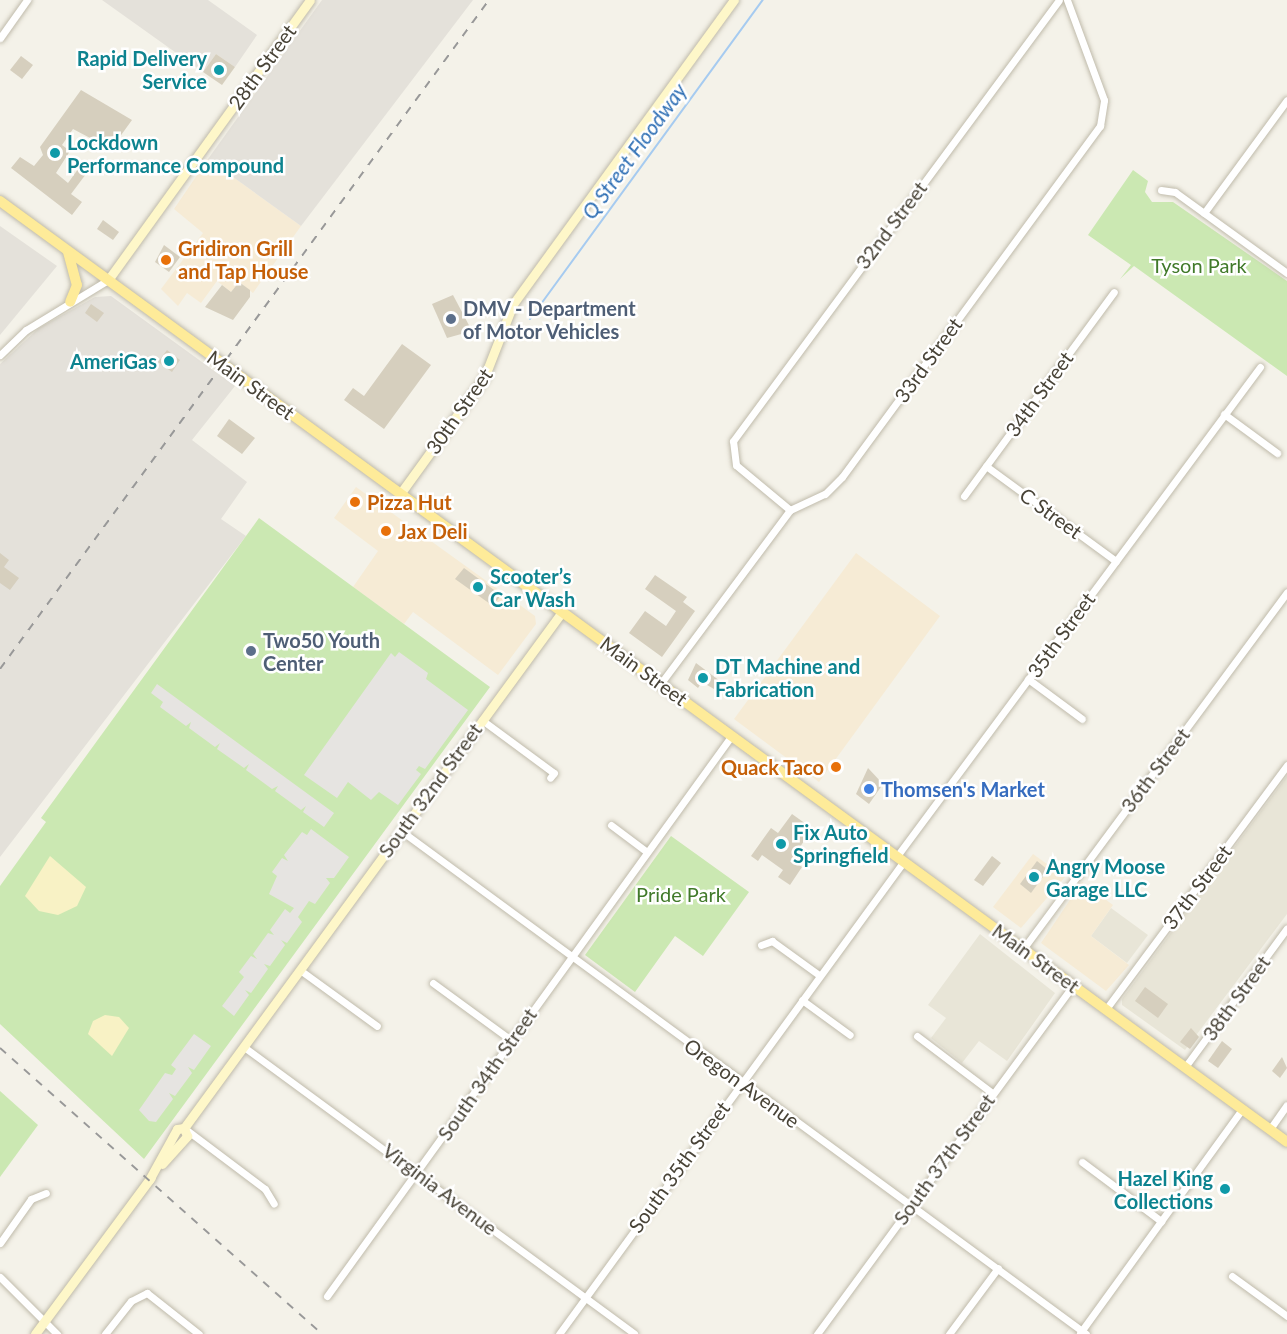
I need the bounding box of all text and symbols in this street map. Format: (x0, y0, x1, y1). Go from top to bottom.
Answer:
street label: 28th Street (223, 20, 301, 114)
place label: Rapid Delivery Service (77, 46, 207, 93)
marker: Rapid Delivery Service (212, 63, 226, 77)
water label: Q Street Floodway (576, 78, 692, 224)
place label: Lockdown Performance Compound (67, 130, 284, 177)
marker: Lockdown Performance Compound (48, 146, 62, 160)
street label: 32nd Street (850, 177, 932, 273)
place label: Gridiron Grill and Tap House (178, 237, 309, 284)
marker: Gridiron Grill and Tap House (159, 253, 173, 267)
park label: Tyson Park (1151, 253, 1247, 277)
place label: DMV - Department of Motor Vehicles (463, 296, 636, 343)
marker: DMV - Department of Motor Vehicles (444, 312, 458, 326)
street label: 33rd Street (889, 313, 967, 407)
street label: Main Street (203, 345, 299, 425)
street label: 34th Street (1000, 347, 1078, 441)
place label: AmeriGas (70, 349, 157, 373)
marker: AmeriGas (162, 354, 176, 368)
street label: 30th Street (421, 363, 497, 459)
street label: C Street (1015, 482, 1087, 544)
place label: Pizza Hut (367, 490, 452, 514)
marker: Pizza Hut (348, 495, 362, 509)
place label: Jax Deli (398, 519, 467, 543)
marker: Jax Deli (379, 524, 393, 538)
place label: Scooter’s Car Wash (490, 564, 576, 611)
marker: Scooter’s Car Wash (471, 580, 485, 594)
street label: 35th Street (1022, 588, 1100, 682)
place label: Two50 Youth Center (263, 628, 381, 675)
street label: Main Street (596, 631, 692, 711)
marker: Two50 Youth Center (244, 644, 258, 658)
place label: DT Machine and Fabrication (715, 654, 861, 701)
marker: DT Machine and Fabrication (696, 671, 710, 685)
street label: South 32nd Street (373, 718, 487, 862)
street label: 36th Street (1116, 723, 1194, 817)
place label: Quack Taco (720, 755, 824, 779)
marker: Quack Taco (829, 760, 843, 774)
place label: Thomsen's Market (881, 777, 1045, 801)
marker: Thomsen's Market (862, 782, 876, 796)
place label: Fix Auto Springfield (793, 820, 889, 867)
marker: Fix Auto Springfield (774, 837, 788, 851)
street label: 37th Street (1158, 840, 1236, 934)
place label: Angry Moose Garage LLC (1046, 854, 1166, 901)
marker: Angry Moose Garage LLC (1027, 870, 1041, 884)
park label: Pride Park (636, 882, 726, 906)
street label: Main Street (988, 918, 1084, 998)
street label: 38th Street (1197, 951, 1275, 1045)
street label: South 34th Street (432, 1003, 542, 1145)
street label: Oregon Avenue (679, 1033, 805, 1133)
street label: South 37th Street (888, 1089, 1000, 1229)
street label: South 35th Street (623, 1097, 735, 1237)
street label: Virginia Avenue (378, 1138, 502, 1240)
place label: Hazel King Collections (1114, 1166, 1213, 1213)
marker: Hazel King Collections (1218, 1182, 1232, 1196)

